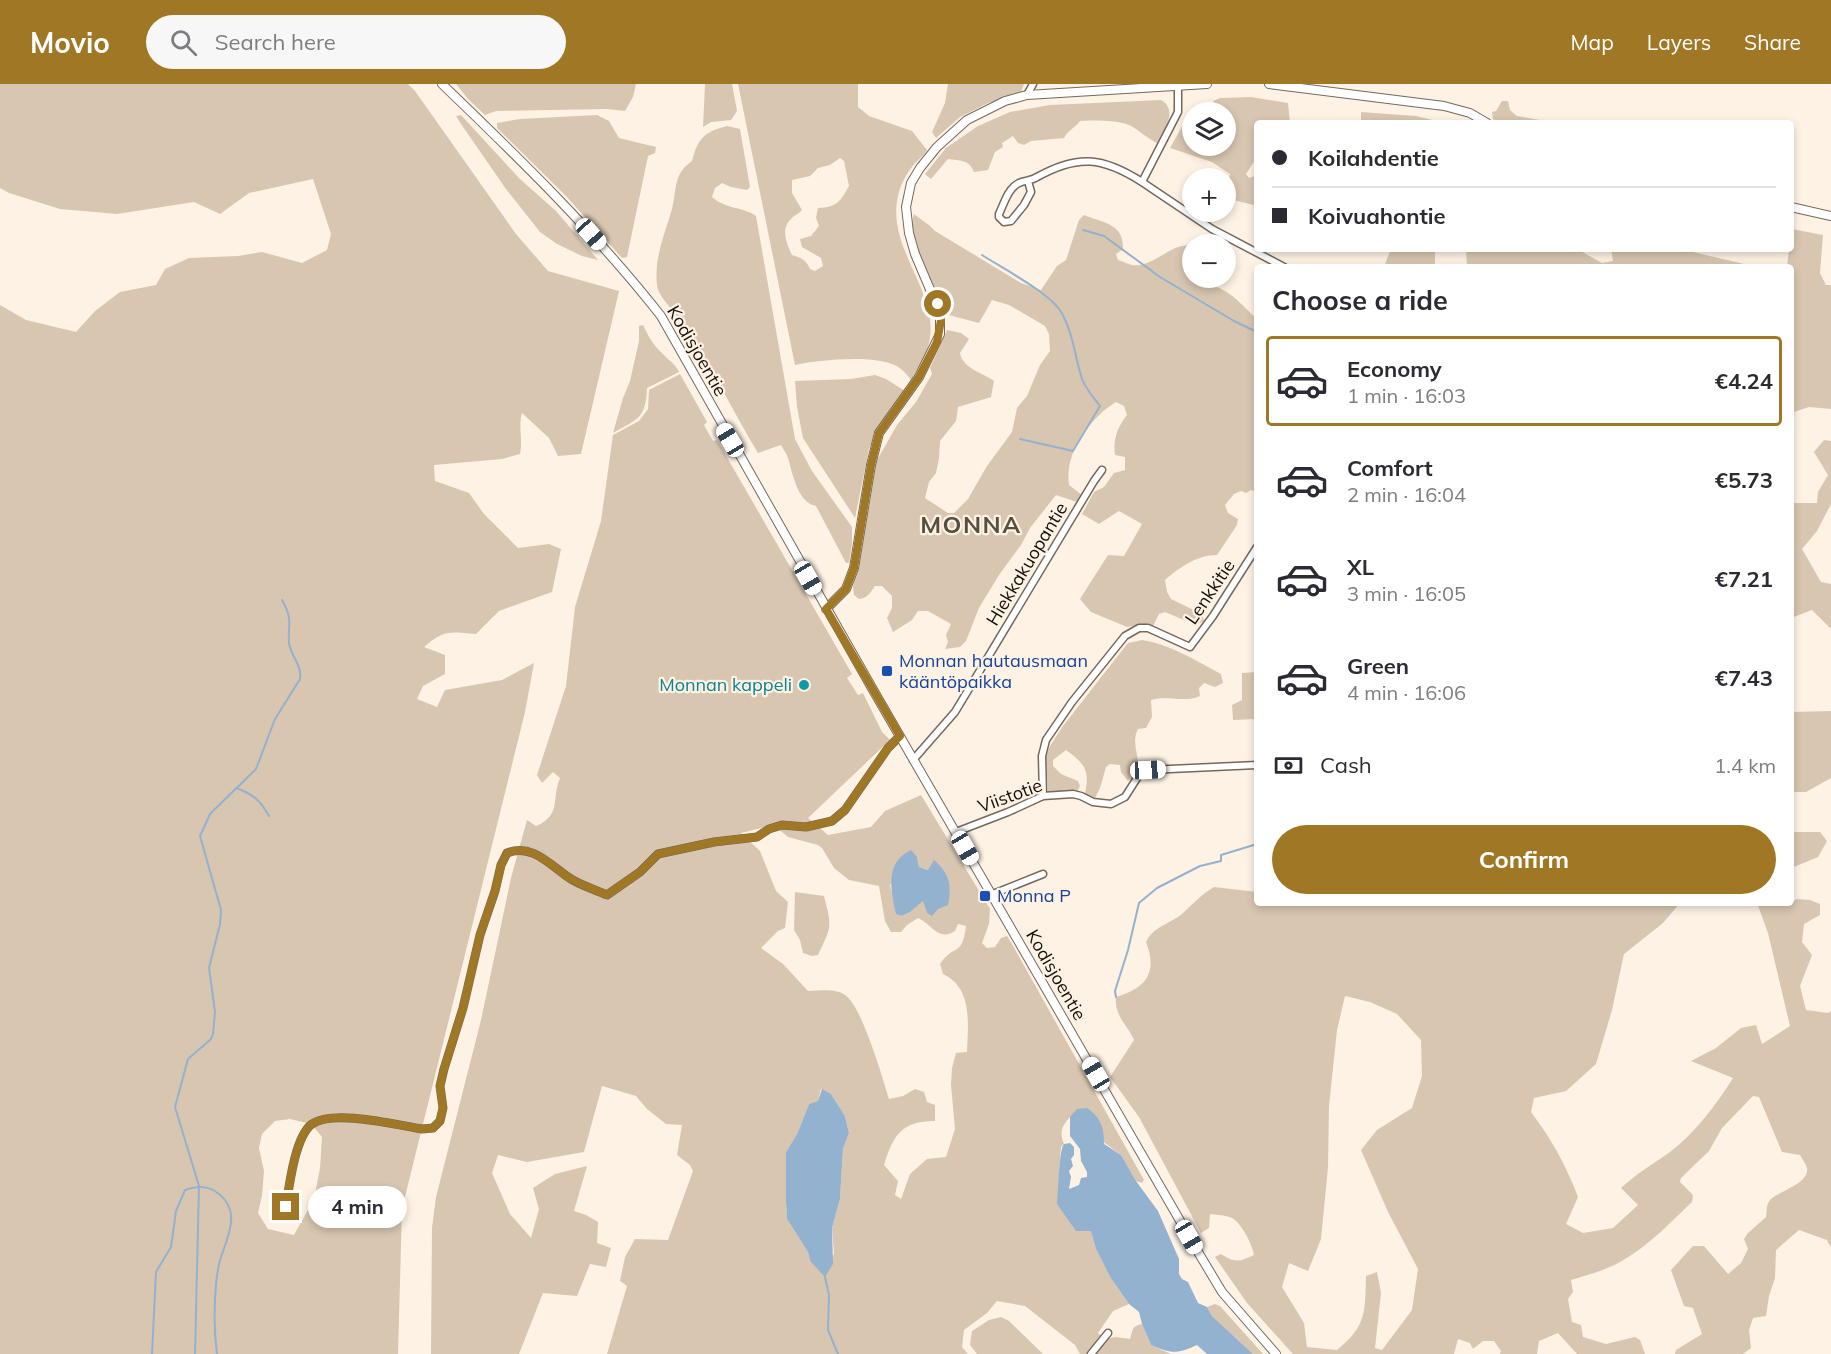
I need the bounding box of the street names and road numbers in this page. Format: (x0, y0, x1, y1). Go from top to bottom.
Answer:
street label: Kodisjoentie (662, 301, 733, 400)
street label: Hiekkakuopantie (981, 498, 1072, 629)
street label: Lenkkitie (1180, 555, 1240, 629)
street label: Viistotie (975, 773, 1045, 818)
street label: Kodisjoentie (1021, 925, 1092, 1024)

